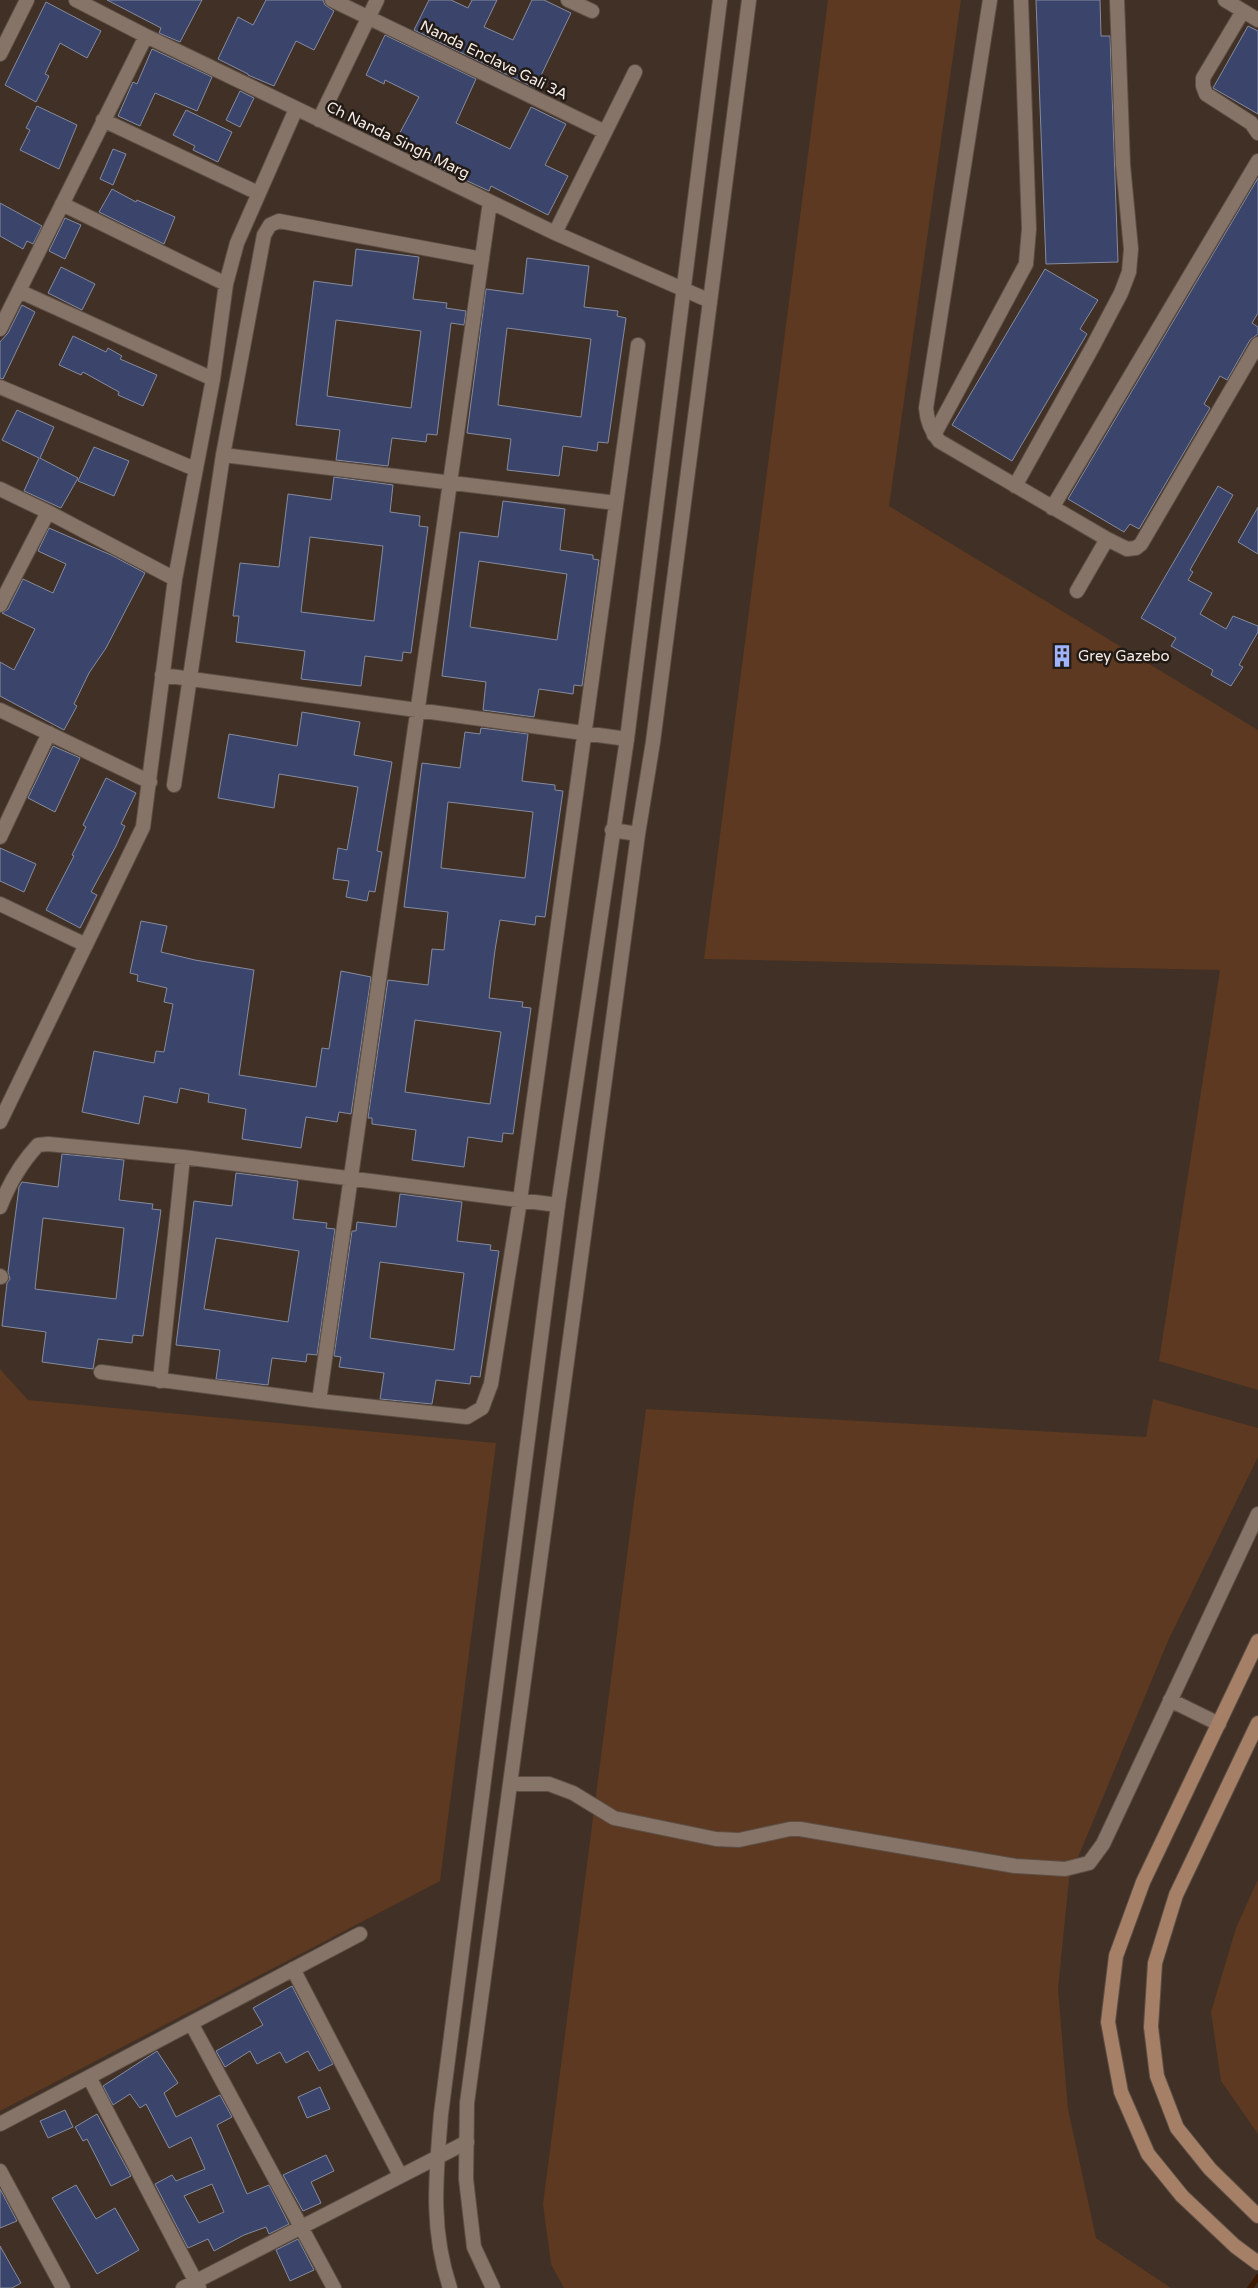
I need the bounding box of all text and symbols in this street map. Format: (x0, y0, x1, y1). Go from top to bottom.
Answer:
street label: Nanda Enclave Gali 3A (417, 16, 571, 104)
street label: Ch Nanda Singh Marg (323, 97, 473, 183)
building icon: Grey Gazebo (1049, 643, 1075, 669)
place label: Grey Gazebo (1078, 647, 1170, 665)

